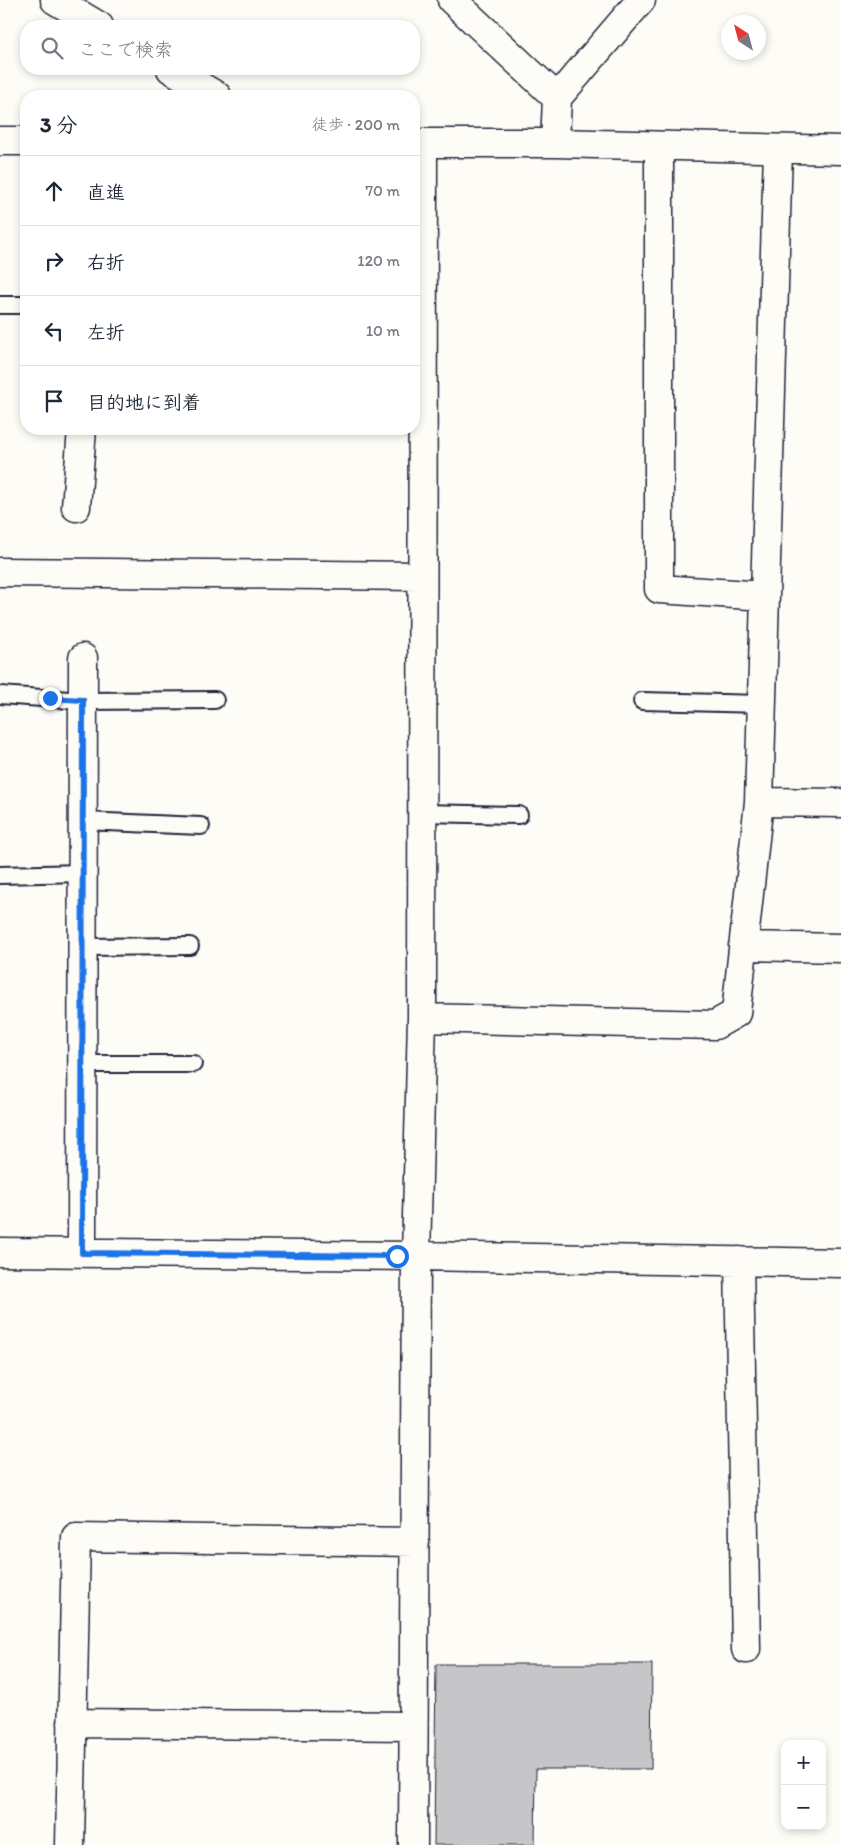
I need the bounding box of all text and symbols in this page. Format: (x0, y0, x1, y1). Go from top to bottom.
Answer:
north arrow (721, 15, 766, 60)
search box (20, 20, 420, 75)
icon: search (38, 34, 66, 62)
text: ここで検索 (78, 38, 173, 61)
text: 3 分 (40, 112, 77, 137)
text: 徒歩 · 200 m (312, 115, 400, 134)
icon: ahead (40, 177, 68, 205)
text: 直進 (87, 181, 125, 204)
text: 70 m (365, 181, 400, 200)
icon: right (40, 247, 68, 275)
text: 右折 (87, 251, 125, 274)
text: 120 m (357, 251, 400, 270)
icon: left (40, 317, 68, 345)
text: 左折 (87, 321, 125, 344)
text: 10 m (366, 321, 400, 340)
icon: arrive (40, 387, 68, 415)
text: 目的地に到着 (87, 391, 201, 414)
route end (39, 687, 62, 710)
route start (386, 1245, 409, 1268)
map controls (781, 1740, 826, 1830)
button: + (781, 1740, 826, 1785)
button: − (781, 1785, 826, 1830)

